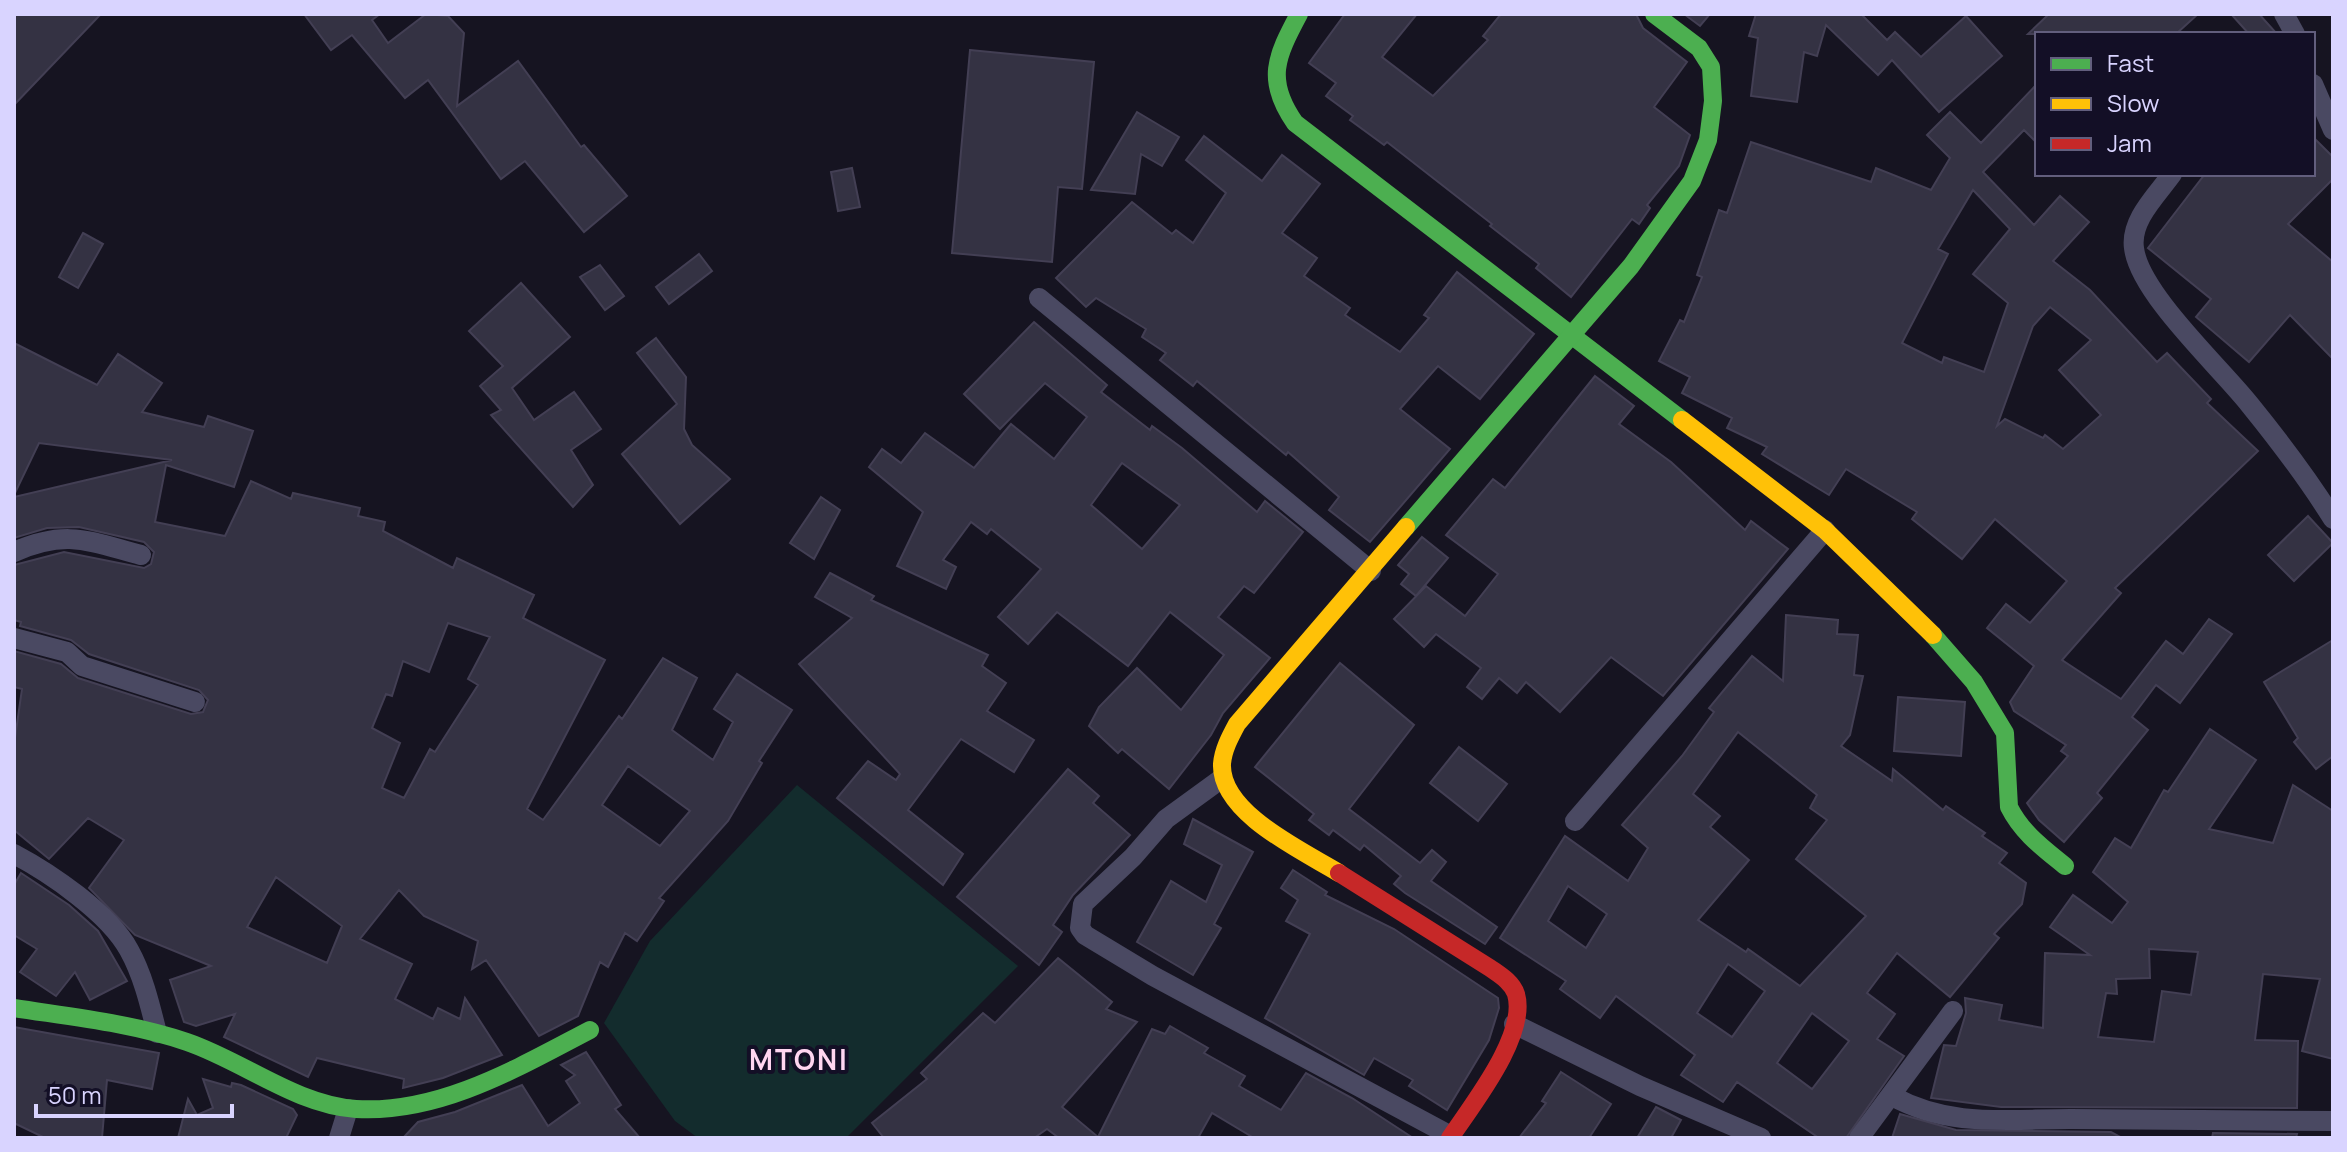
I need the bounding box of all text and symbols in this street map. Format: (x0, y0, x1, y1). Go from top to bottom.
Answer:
legend (2035, 32, 2315, 176)
text: Fast (2107, 46, 2154, 79)
text: Slow (2107, 86, 2160, 119)
text: Jam (2107, 126, 2152, 159)
district label: MTONI (749, 1040, 849, 1078)
scale bar (36, 1068, 232, 1118)
text: 50 m (48, 1078, 102, 1111)

